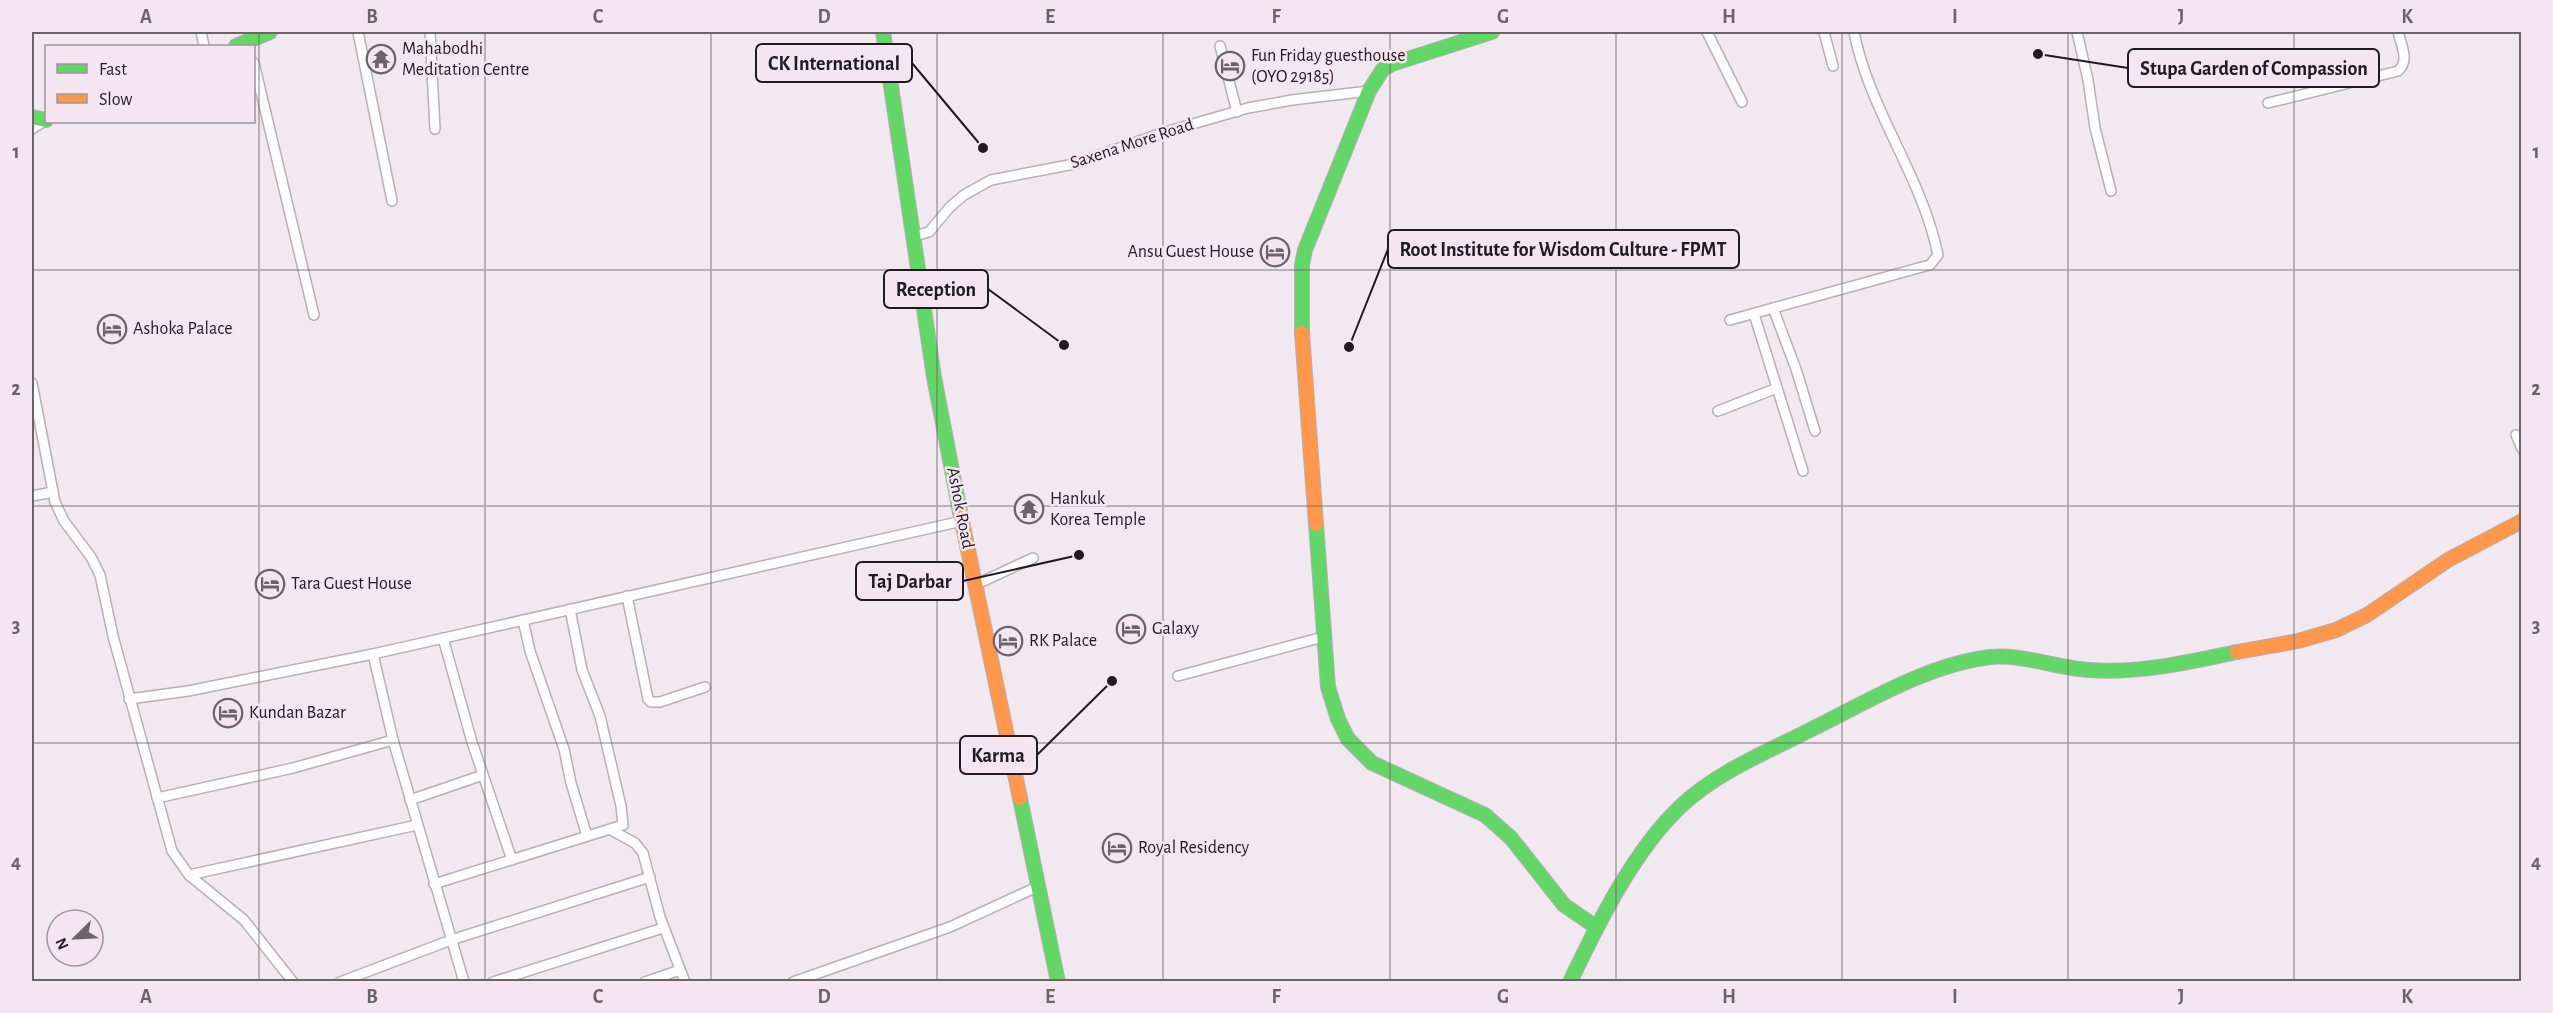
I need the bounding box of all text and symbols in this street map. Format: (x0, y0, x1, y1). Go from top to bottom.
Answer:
text: A (140, 7, 152, 27)
text: B (366, 7, 378, 27)
text: C (593, 7, 604, 27)
text: D (817, 7, 831, 27)
text: E (1045, 7, 1055, 27)
text: F (1271, 7, 1281, 27)
text: G (1497, 7, 1509, 27)
text: H (1722, 7, 1736, 27)
text: I (1952, 7, 1958, 27)
text: J (2178, 7, 2184, 27)
text: K (2401, 7, 2413, 27)
place label: Mahabodhi Meditation Centre (402, 40, 529, 79)
temple icon: Mahabodhi Meditation Centre (365, 43, 397, 75)
callout: CK International (756, 44, 912, 82)
legend (45, 45, 255, 123)
place label: Fun Friday guesthouse (OYO 29185) (1251, 47, 1406, 86)
callout: Stupa Garden of Compassion (2128, 49, 2379, 87)
hotel icon: Fun Friday guesthouse (OYO 29185) (1214, 50, 1246, 82)
text: CK International (768, 54, 900, 74)
text: Stupa Garden of Compassion (2140, 59, 2368, 79)
text: Fast (99, 61, 127, 79)
text: Slow (99, 91, 132, 109)
street label: Saxena More Road (1068, 116, 1196, 172)
text: 1 (12, 142, 20, 162)
text: 1 (2532, 142, 2540, 162)
callout: Root Institute for Wisdom Culture - FPMT (1388, 230, 1739, 268)
hotel icon: Ansu Guest House (1259, 236, 1291, 268)
text: Root Institute for Wisdom Culture - FPMT (1399, 240, 1727, 260)
place label: Ansu Guest House (1127, 243, 1254, 261)
callout: Reception (884, 270, 988, 308)
text: Reception (896, 280, 976, 300)
hotel icon: Ashoka Palace (96, 313, 128, 345)
place label: Ashoka Palace (133, 320, 233, 338)
text: 2 (11, 379, 21, 399)
text: 2 (2531, 379, 2541, 399)
street label: Ashok Road (943, 466, 977, 550)
place label: Hankuk Korea Temple (1050, 490, 1146, 529)
temple icon: Hankuk Korea Temple (1013, 493, 1045, 525)
callout: Taj Darbar (856, 562, 963, 600)
hotel icon: Tara Guest House (254, 568, 286, 600)
text: Taj Darbar (868, 572, 952, 592)
place label: Tara Guest House (291, 575, 412, 593)
hotel icon: Galaxy (1115, 613, 1147, 645)
text: 3 (12, 616, 20, 636)
text: 3 (2532, 616, 2540, 636)
place label: Galaxy (1152, 620, 1200, 638)
hotel icon: RK Palace (992, 625, 1024, 657)
place label: RK Palace (1029, 632, 1097, 650)
hotel icon: Kundan Bazar (212, 697, 244, 729)
place label: Kundan Bazar (249, 704, 346, 722)
callout: Karma (960, 736, 1037, 774)
text: Karma (971, 746, 1025, 766)
hotel icon: Royal Residency (1101, 832, 1133, 864)
place label: Royal Residency (1138, 839, 1250, 857)
text: 4 (11, 852, 21, 872)
text: 4 (2531, 852, 2541, 872)
north arrow (45, 908, 105, 968)
text: N (53, 935, 72, 952)
text: A (140, 987, 152, 1007)
text: B (366, 987, 378, 1007)
text: C (593, 987, 604, 1007)
text: D (817, 987, 831, 1007)
text: E (1045, 987, 1055, 1007)
text: F (1271, 987, 1281, 1007)
text: G (1497, 987, 1509, 1007)
text: H (1722, 987, 1736, 1007)
text: I (1952, 987, 1958, 1007)
text: J (2178, 987, 2184, 1007)
text: K (2401, 987, 2413, 1007)

